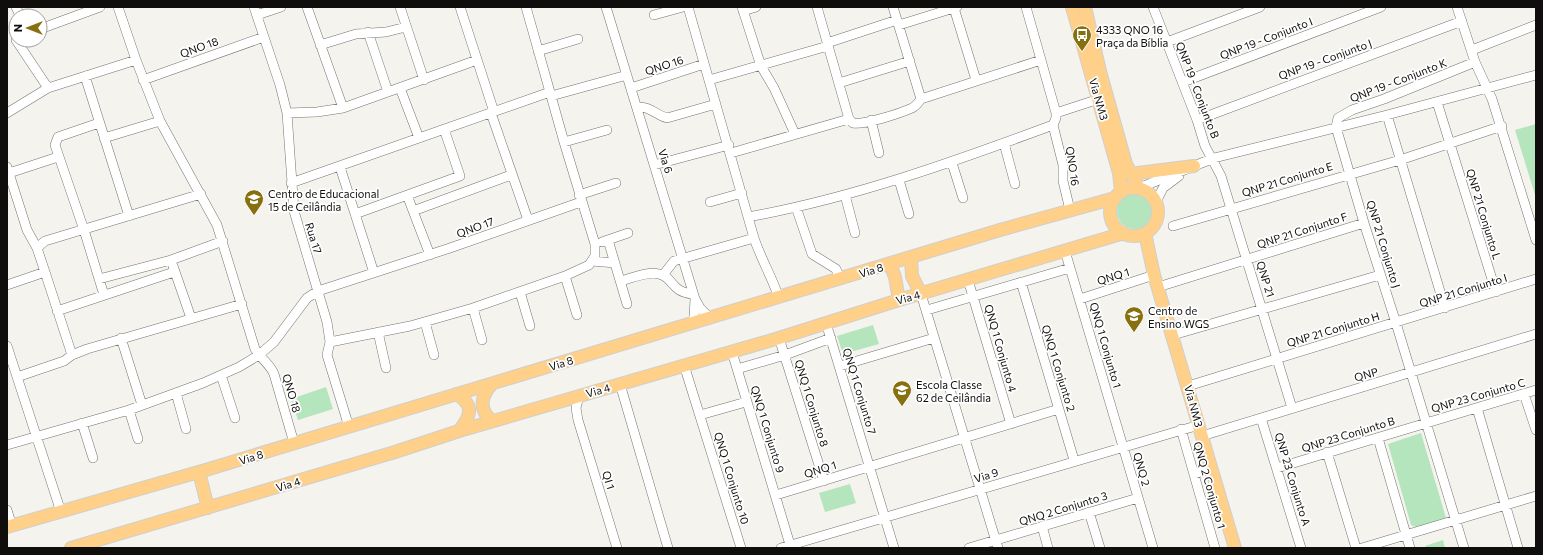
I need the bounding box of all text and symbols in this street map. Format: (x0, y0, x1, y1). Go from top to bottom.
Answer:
north arrow (8, 8, 48, 48)
street label: QNP 19 - Conjunto I (1218, 14, 1314, 62)
place label: 4333 QNO 16 Praça da Bíblia (1096, 23, 1168, 49)
text: N (11, 24, 24, 32)
bus stop icon: 4333 QNO 16 Praça da Bíblia (1071, 24, 1093, 52)
street label: QNO 18 (178, 34, 220, 60)
street label: QNP 19 - Conjunto J (1276, 36, 1374, 83)
street label: QNP 19 - Conjunto B (1174, 40, 1222, 140)
street label: QNO 16 (643, 53, 685, 77)
street label: QNP 19 - Conjunto K (1348, 55, 1449, 104)
street label: Via NM3 (1087, 76, 1111, 122)
street label: QNO 16 (1064, 145, 1082, 187)
street label: Via 6 (656, 147, 676, 175)
street label: QNP 21 Conjunto E (1240, 159, 1334, 199)
street label: QNP 21 Conjunto L (1464, 167, 1504, 261)
place label: Centro de Educacional 15 de Ceilândia (268, 187, 379, 213)
school or university icon: Centro de Educacional 15 de Ceilândia (243, 188, 265, 216)
street label: QNP 21 Conjunto J (1363, 198, 1404, 290)
street label: QNP 21 Conjunto F (1255, 209, 1349, 251)
street label: QNO 17 (455, 214, 496, 240)
street label: Rua 17 (303, 221, 325, 255)
street label: QNP 21 (1254, 259, 1278, 299)
street label: Via 8 (857, 260, 885, 280)
street label: QNQ 1 (1095, 265, 1131, 287)
street label: QNP 21 Conjunto I (1418, 270, 1508, 310)
street label: Via 4 (894, 287, 922, 307)
street label: QNQ 1 Conjunto 1 (1088, 301, 1124, 389)
street label: QNQ 1 Conjunto 4 (982, 303, 1020, 394)
place label: Centro de Ensino WGS (1148, 304, 1209, 330)
school or university icon: Centro de Ensino WGS (1123, 305, 1145, 333)
street label: QNP 21 Conjunto H (1285, 309, 1381, 349)
street label: QNQ 1 Conjunto 2 (1040, 323, 1078, 413)
street label: QNQ 1 Conjunto 7 (841, 346, 879, 436)
street label: Via 8 (547, 353, 575, 373)
street label: QNQ 1 Conjunto 8 (793, 358, 832, 449)
street label: QNP (1353, 364, 1380, 384)
street label: QNO 18 (280, 372, 304, 414)
street label: QNP 23 Conjunto C (1430, 375, 1526, 415)
place label: Escola Classe 62 de Ceilândia (916, 378, 991, 404)
school or university icon: Escola Classe 62 de Ceilândia (891, 379, 913, 407)
street label: Via 4 (584, 380, 612, 400)
street label: Via NM3 (1182, 383, 1206, 429)
street label: QNQ 1 Conjunto 9 (749, 384, 788, 475)
street label: QNP 23 Conjunto B (1300, 414, 1396, 454)
street label: QNQ 1 Conjunto 10 (712, 430, 752, 526)
street label: QNP 23 Conjunto A (1273, 431, 1314, 528)
street label: QNQ 2 Conjunto 1 (1191, 440, 1229, 530)
street label: Via 8 (237, 447, 265, 467)
street label: QNQ 2 (1131, 451, 1153, 487)
street label: QNQ 1 (802, 458, 838, 480)
street label: Via 9 (972, 465, 1000, 485)
street label: QI 1 (600, 469, 618, 491)
street label: Via 4 (274, 474, 302, 494)
street label: QNQ 2 Conjunto 3 (1017, 488, 1109, 528)

